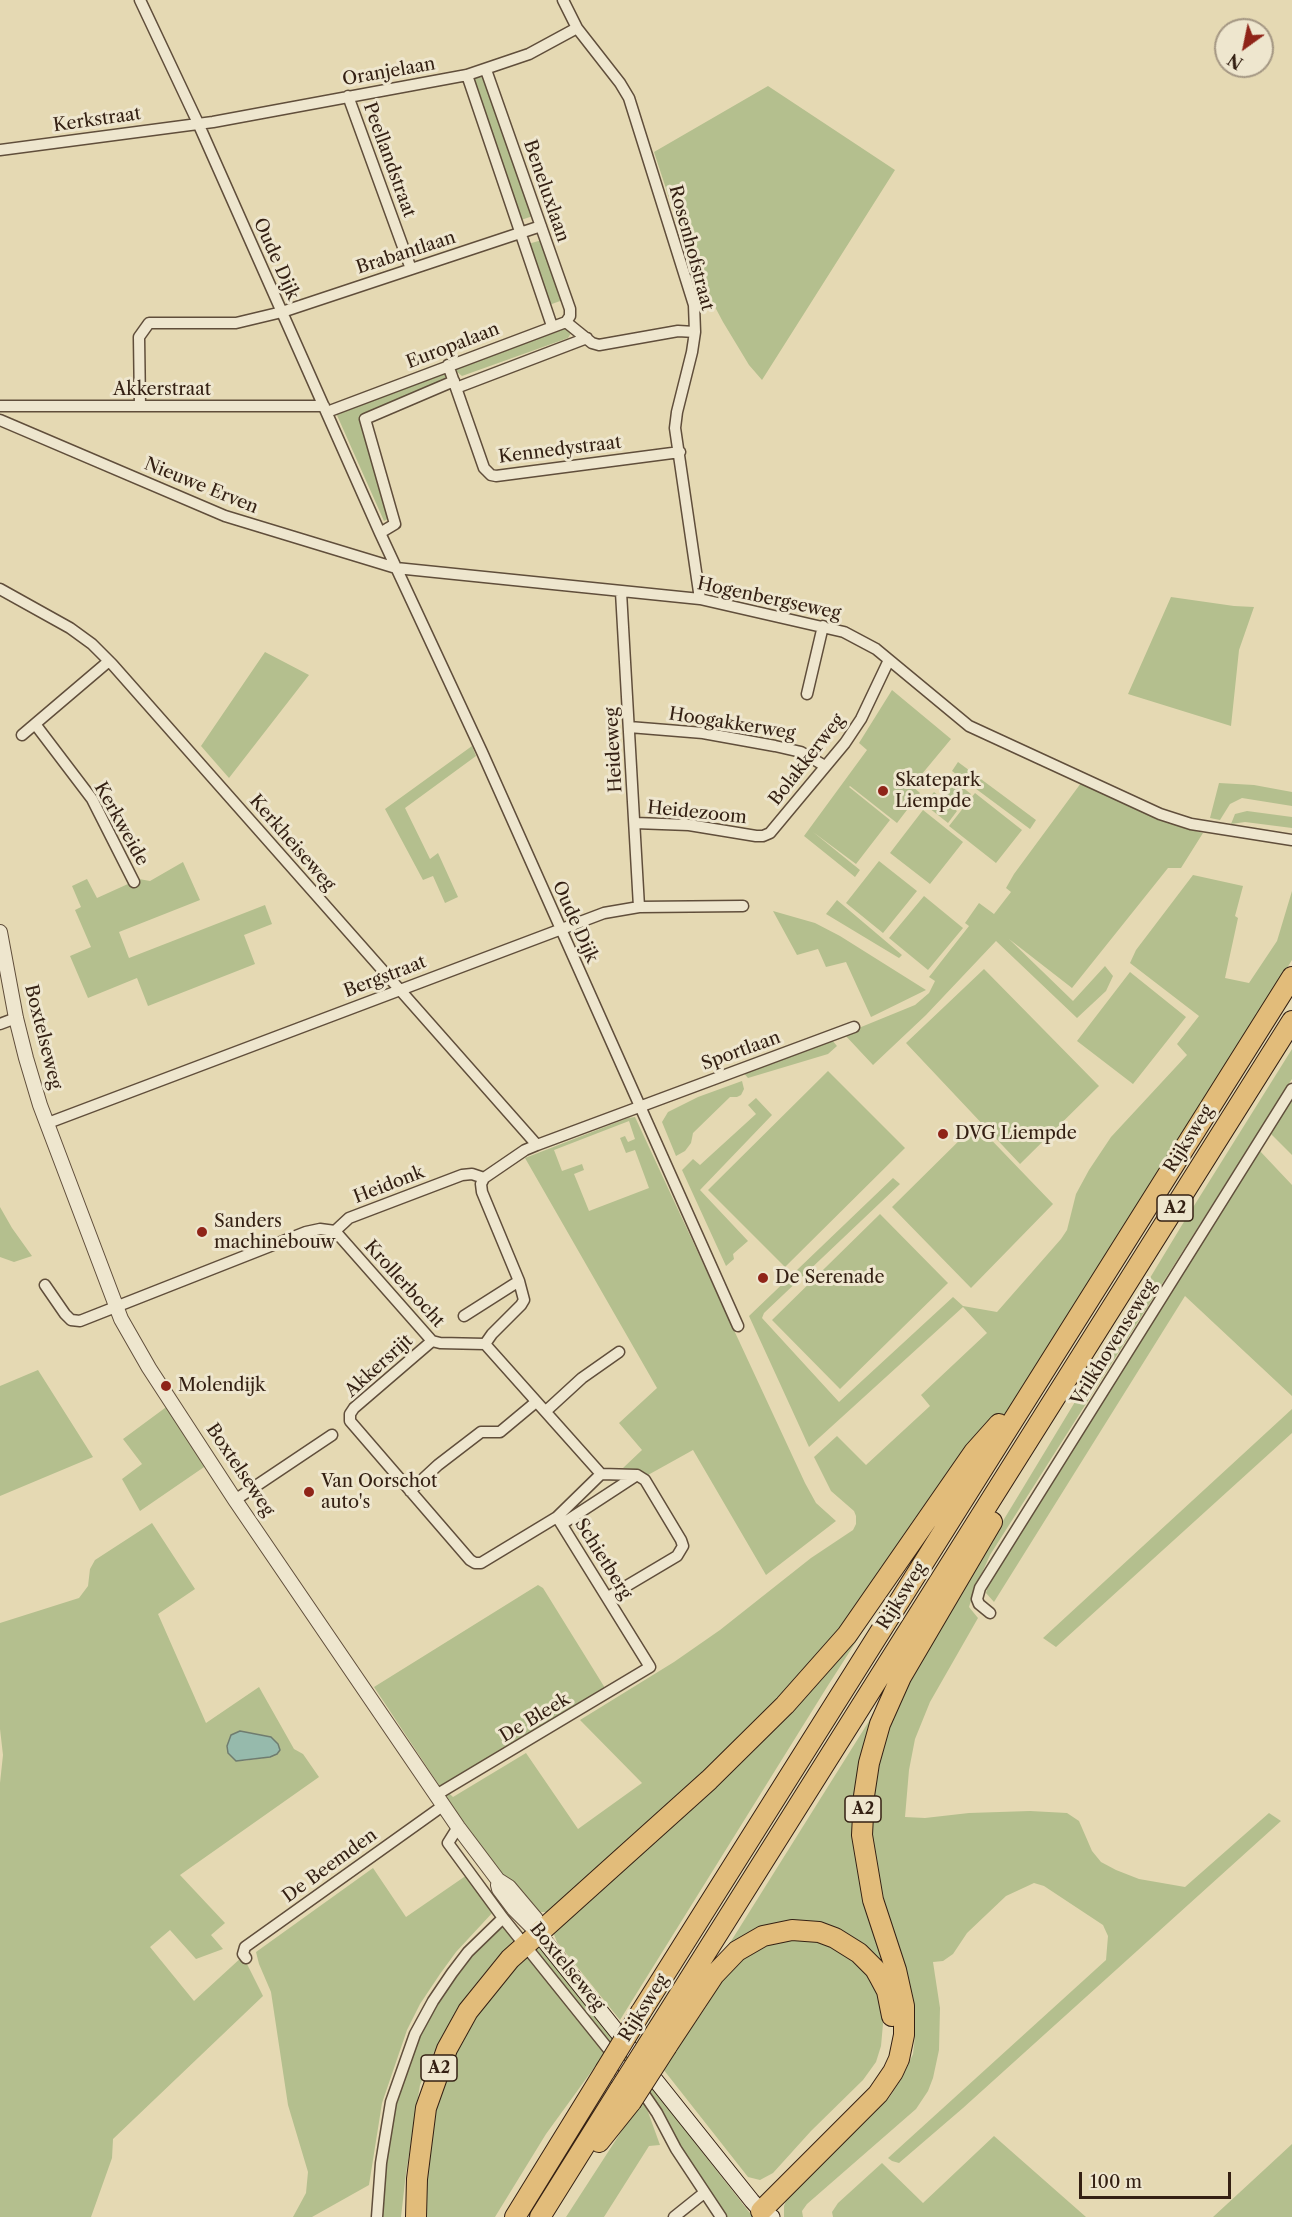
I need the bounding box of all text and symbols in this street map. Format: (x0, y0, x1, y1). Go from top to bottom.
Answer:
north arrow (1214, 18, 1274, 78)
text: N (1224, 49, 1247, 74)
street label: Oranjelaan (341, 53, 437, 91)
street label: Peellandstraat (358, 99, 420, 221)
street label: Kerkstraat (52, 103, 142, 137)
street label: Beneluxlaan (518, 137, 574, 245)
street label: Rosenhofstraat (664, 183, 718, 313)
street label: Oude Dijk (248, 215, 304, 303)
street label: Brabantlaan (354, 227, 458, 279)
street label: Europalaan (403, 318, 503, 374)
street label: Akkerstraat (113, 379, 211, 401)
street label: Kennedystraat (497, 432, 623, 468)
street label: Nieuwe Erven (141, 453, 261, 519)
street label: Hogenbergseweg (695, 573, 843, 625)
street label: Hoogakkerweg (667, 703, 797, 745)
street label: Heideweg (601, 707, 627, 793)
street label: Bolakkerweg (765, 710, 849, 810)
place label: Skatepark Liempde (895, 770, 980, 812)
street label: Kerkweide (89, 778, 153, 870)
marker: Skatepark Liempde (876, 784, 890, 798)
street label: Kerkheiseweg (244, 791, 340, 895)
street label: Heidezoom (646, 797, 748, 829)
street label: Oude Dijk (547, 878, 603, 966)
street label: Bergstraat (341, 951, 429, 1003)
street label: Boxtelseweg (20, 982, 66, 1092)
street label: Sportlaan (699, 1027, 783, 1075)
street label: Rijksweg (1160, 1101, 1218, 1177)
place label: DVG Liempde (955, 1123, 1077, 1145)
marker: DVG Liempde (936, 1127, 950, 1141)
street label: Heidonk (350, 1162, 428, 1208)
road number: A2 (1157, 1195, 1193, 1221)
place label: Sanders machinebouw (214, 1211, 335, 1254)
marker: Sanders machinebouw (195, 1225, 209, 1239)
street label: Krollerbocht (359, 1236, 449, 1332)
place label: De Serenade (775, 1267, 885, 1289)
marker: De Serenade (756, 1271, 770, 1285)
street label: Vrilkhovenseweg (1067, 1276, 1161, 1410)
street label: Akkersrijt (341, 1330, 417, 1402)
place label: Molendijk (178, 1375, 265, 1397)
marker: Molendijk (159, 1379, 173, 1393)
street label: Boxtelseweg (201, 1420, 279, 1520)
place label: Van Oorschot auto's (321, 1471, 437, 1514)
marker: Van Oorschot auto's (302, 1485, 316, 1499)
street label: Schietberg (570, 1515, 636, 1603)
street label: Rijksweg (873, 1558, 931, 1634)
street label: De Bleek (496, 1689, 574, 1747)
road number: A2 (845, 1796, 881, 1822)
street label: De Beemden (279, 1825, 381, 1907)
street label: Boxtelseweg (525, 1919, 609, 2015)
street label: Rijksweg (615, 1970, 673, 2046)
road number: A2 (421, 2055, 457, 2081)
scale bar (1082, 2160, 1234, 2198)
text: 100 m (1090, 2171, 1142, 2193)

